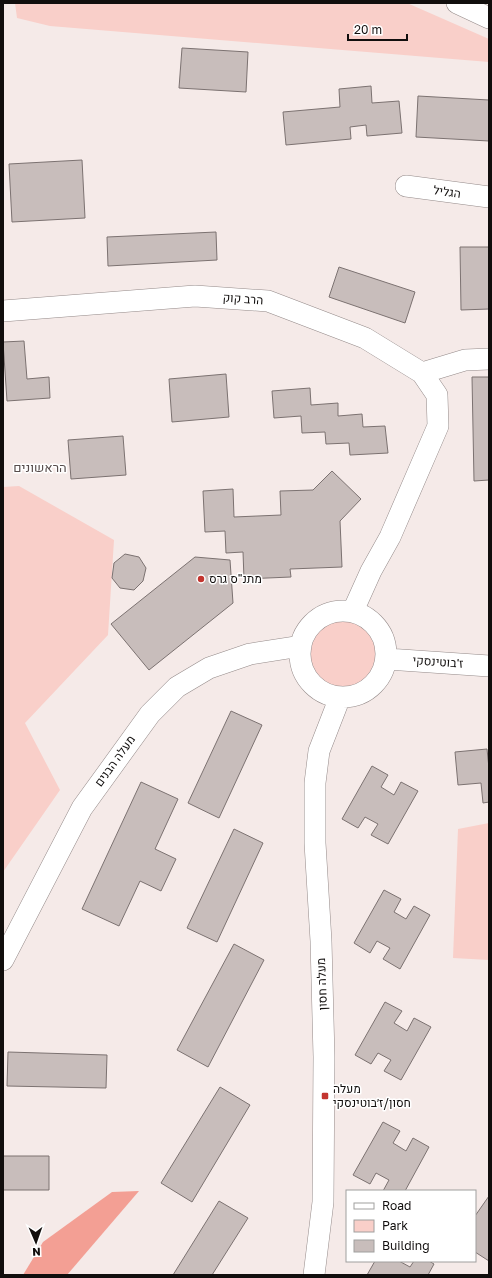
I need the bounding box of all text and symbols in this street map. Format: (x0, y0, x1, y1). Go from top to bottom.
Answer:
scale bar (348, 16, 407, 42)
text: 20 m (354, 22, 382, 37)
street label: הגליל (432, 182, 462, 201)
street label: הרב קוק (222, 290, 264, 307)
district label: הראשונים (13, 459, 67, 475)
place label: מתנ"ס גרס (209, 571, 262, 586)
marker: מתנ"ס גרס (196, 574, 206, 584)
street label: ז'בוטינסקי (412, 652, 464, 671)
street label: מעלה הבנים (91, 732, 138, 789)
street label: מעלה חסון (313, 957, 330, 1011)
place label: מעלה חסון/ז׳בוטינסקי (333, 1081, 411, 1110)
marker: מעלה חסון/ז׳בוטינסקי (320, 1091, 330, 1101)
legend (346, 1190, 476, 1262)
text: Road (382, 1198, 411, 1213)
text: Park (382, 1218, 408, 1233)
north arrow (16, 1222, 56, 1262)
text: Building (382, 1238, 430, 1253)
text: N (32, 1246, 41, 1259)

